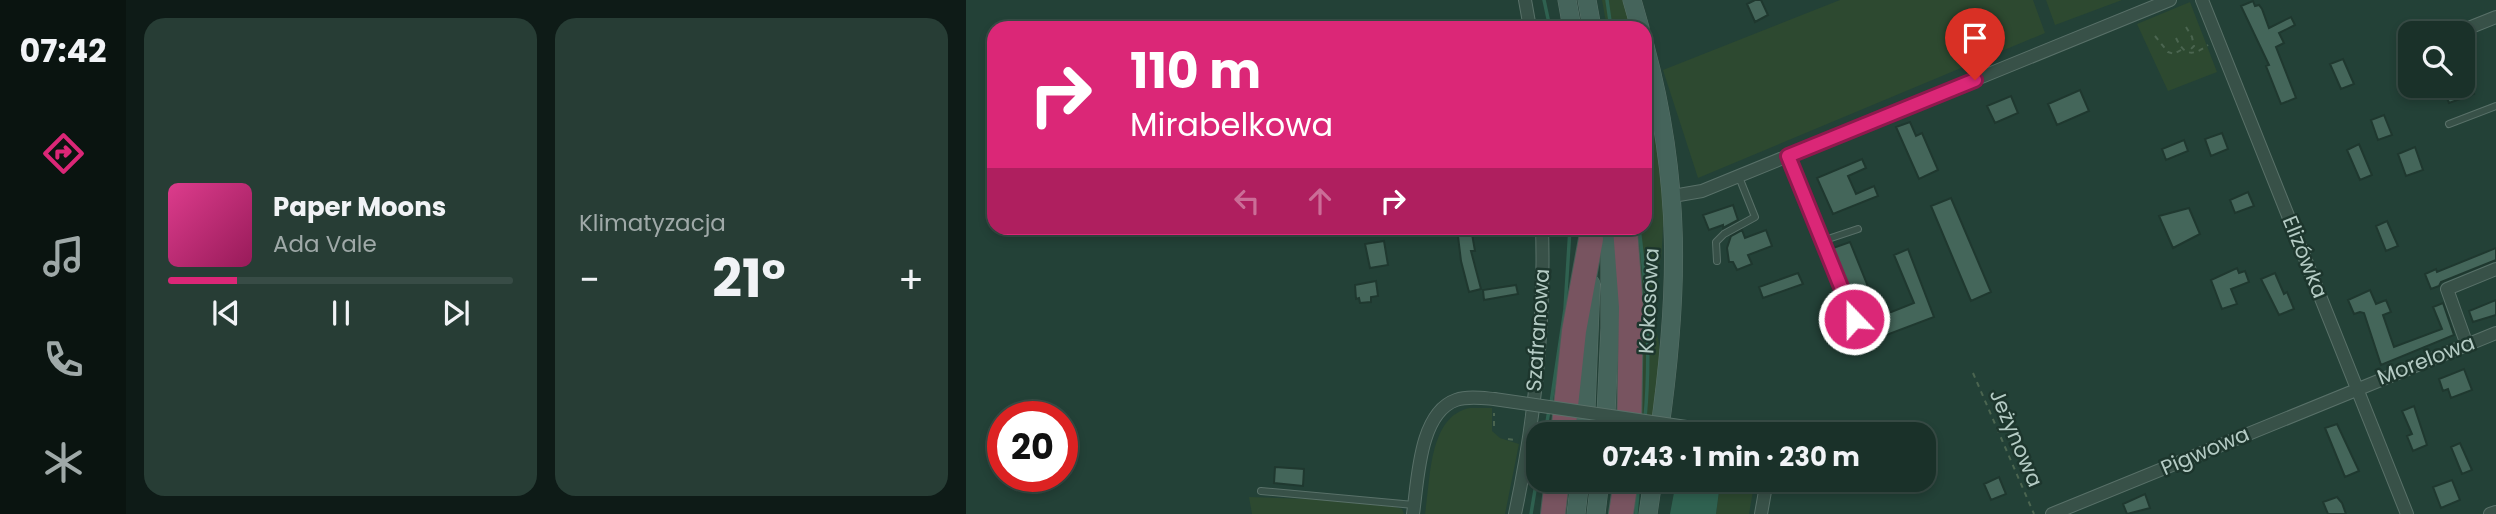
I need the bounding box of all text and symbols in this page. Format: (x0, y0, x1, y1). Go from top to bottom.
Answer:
pin (1945, 8, 2005, 80)
icon: arrive (1956, 19, 1994, 57)
map controls (2398, 21, 2475, 98)
button: search (2398, 21, 2475, 98)
text: 07:42 (19, 28, 107, 73)
text: 110 m (1130, 37, 1261, 105)
icon: right (1015, 49, 1106, 140)
text: Mirabelkowa (1130, 102, 1333, 147)
icon: directions (39, 129, 88, 178)
icon: left (1228, 182, 1266, 220)
icon: ahead (1301, 182, 1339, 220)
icon: right (1374, 182, 1412, 220)
text: Paper Moons (273, 189, 446, 225)
text: Klimatyzacja (579, 207, 726, 239)
street label: Elizówka (2276, 211, 2335, 302)
text: Ada Vale (273, 228, 377, 260)
icon: music (39, 232, 88, 281)
text: 21° (712, 242, 786, 315)
street label: Kokosowa (1631, 247, 1666, 355)
text: − (579, 253, 600, 306)
text: + (898, 253, 924, 306)
street label: Szafranowa (1519, 267, 1556, 392)
position arrow (1817, 282, 1891, 356)
icon: previous (207, 294, 245, 332)
icon: pause (322, 294, 360, 332)
icon: next (437, 294, 475, 332)
street label: Morelowa (2373, 328, 2479, 391)
icon: phone (39, 335, 88, 384)
street label: Jeżynowa (1983, 384, 2050, 491)
speed limit sign: 20 (987, 401, 1078, 492)
street label: Pigwowa (2156, 419, 2254, 482)
icon: climate (39, 438, 88, 487)
text: 07:43 · 1 min · 230 m (1602, 439, 1860, 475)

